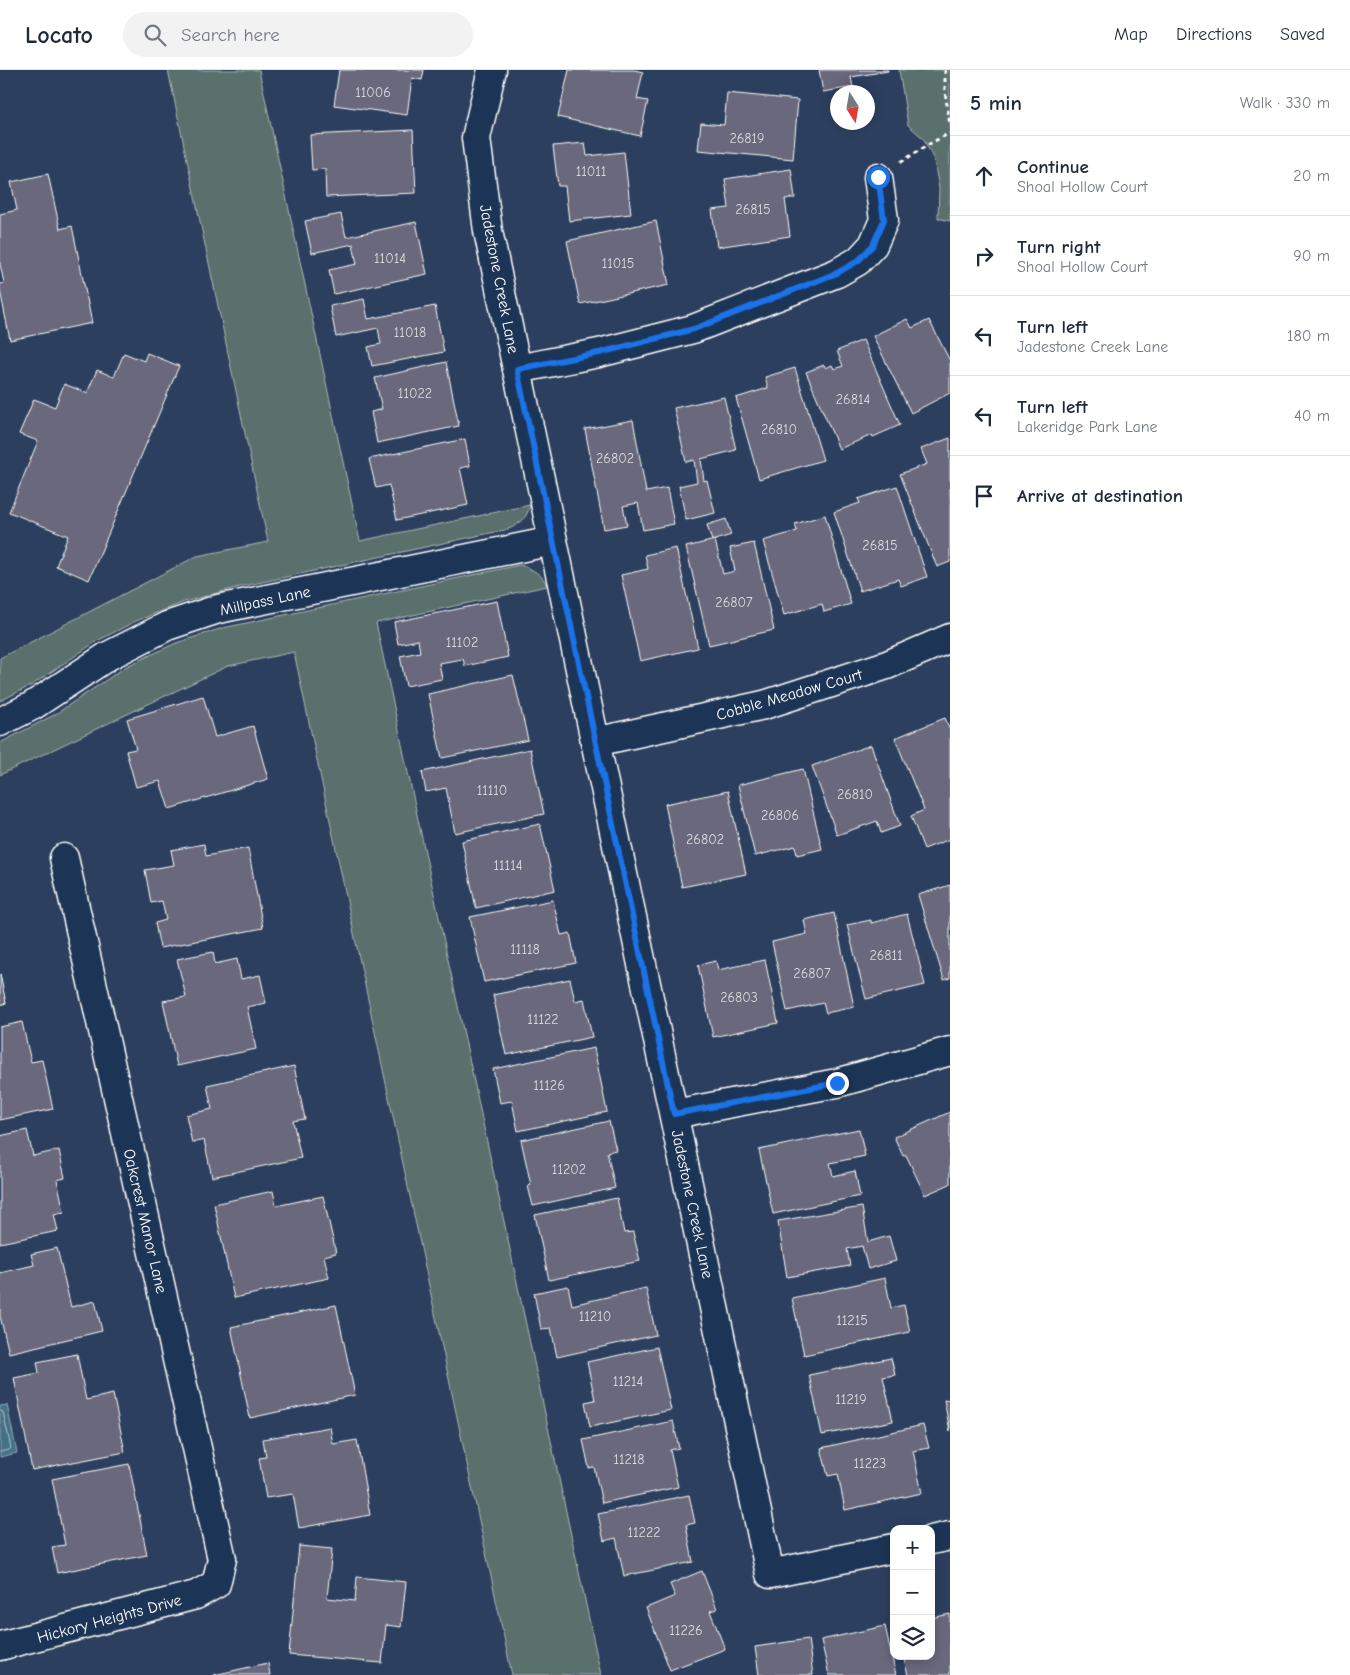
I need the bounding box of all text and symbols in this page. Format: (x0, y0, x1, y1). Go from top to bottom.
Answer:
search box (123, 12, 473, 57)
text: Locato (25, 21, 93, 49)
icon: search (141, 21, 169, 49)
text: Search here (181, 24, 280, 46)
text: Map (1114, 24, 1148, 45)
text: Directions (1176, 24, 1252, 45)
text: Saved (1280, 24, 1325, 45)
house number: 11006 (355, 84, 391, 101)
north arrow (830, 85, 875, 130)
text: 5 min (970, 91, 1022, 115)
text: Walk · 330 m (1240, 94, 1330, 112)
house number: 26819 (729, 130, 765, 147)
text: Continue (1017, 156, 1089, 178)
icon: ahead (970, 162, 998, 190)
house number: 11011 (576, 163, 606, 180)
route start (867, 166, 890, 189)
text: 20 m (1293, 167, 1330, 185)
text: Shoal Hollow Court (1017, 178, 1148, 196)
house number: 26815 (735, 201, 771, 218)
street label: Jadestone Creek Lane (476, 203, 522, 355)
text: Turn right (1017, 236, 1101, 258)
icon: right (970, 242, 998, 270)
text: 90 m (1293, 247, 1330, 265)
house number: 11014 (374, 250, 406, 267)
house number: 11015 (602, 255, 634, 272)
text: Shoal Hollow Court (1017, 258, 1148, 276)
text: Turn left (1017, 316, 1088, 338)
icon: left (970, 322, 998, 350)
house number: 11018 (394, 324, 426, 341)
text: 180 m (1287, 327, 1330, 345)
text: Jadestone Creek Lane (1017, 338, 1168, 356)
house number: 11022 (398, 385, 432, 402)
house number: 26814 (836, 391, 870, 408)
text: Turn left (1017, 396, 1088, 418)
icon: left (970, 402, 998, 430)
text: 40 m (1294, 407, 1330, 425)
text: Lakeridge Park Lane (1017, 418, 1158, 436)
house number: 26810 (761, 421, 797, 438)
house number: 26802 (596, 450, 634, 467)
icon: arrive (970, 482, 998, 510)
text: Arrive at destination (1017, 485, 1183, 507)
house number: 26815 (862, 537, 898, 554)
street label: Millpass Lane (218, 583, 312, 619)
house number: 26807 (715, 594, 753, 611)
house number: 11102 (446, 634, 478, 651)
street label: Cobble Meadow Court (714, 665, 865, 724)
house number: 11110 (477, 782, 507, 799)
house number: 26810 (837, 786, 873, 803)
house number: 26806 (761, 807, 799, 824)
house number: 26802 (686, 831, 724, 848)
house number: 11114 (494, 857, 523, 874)
house number: 11118 (510, 941, 540, 958)
house number: 26811 (869, 947, 903, 964)
house number: 26807 (793, 965, 831, 982)
house number: 26803 (720, 989, 758, 1006)
house number: 11122 (527, 1011, 559, 1028)
route end (826, 1072, 849, 1095)
house number: 11126 (533, 1077, 565, 1094)
street label: Jadestone Creek Lane (667, 1128, 717, 1280)
street label: Oakcrest Manor Lane (120, 1147, 170, 1295)
house number: 11202 (552, 1161, 586, 1178)
house number: 11210 (579, 1308, 611, 1325)
house number: 11215 (836, 1312, 868, 1329)
house number: 11214 (613, 1373, 644, 1390)
house number: 11219 (835, 1391, 867, 1408)
house number: 11218 (613, 1451, 645, 1468)
house number: 11223 (854, 1455, 886, 1472)
house number: 11222 (627, 1524, 661, 1541)
map controls (890, 1525, 935, 1660)
button: + (890, 1525, 935, 1570)
button: − (890, 1570, 935, 1615)
street label: Hickory Heights Drive (35, 1591, 184, 1647)
button: layers (890, 1615, 935, 1660)
house number: 11226 (669, 1622, 703, 1639)

